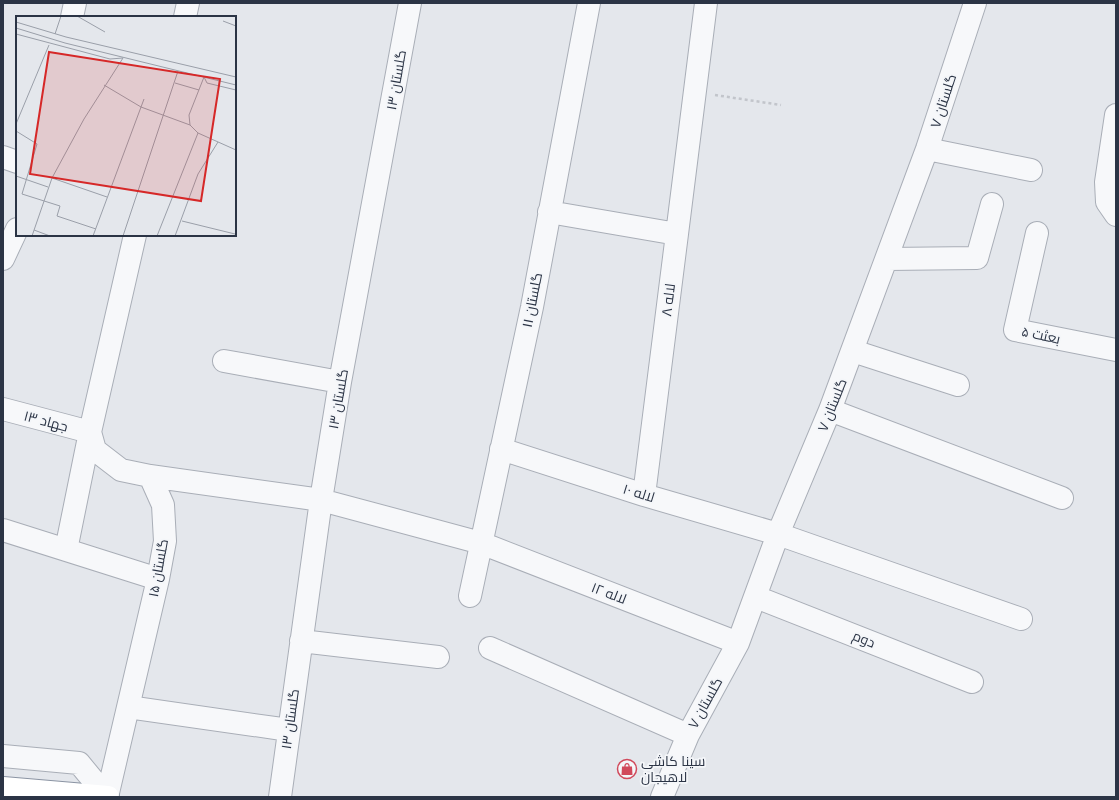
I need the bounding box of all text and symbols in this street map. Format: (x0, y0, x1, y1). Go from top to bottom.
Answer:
inset map (16, 16, 236, 236)
street label: گلستان ۱۳ (382, 49, 409, 111)
street label: گلستان ۷ (926, 72, 959, 130)
street label: گلستان ۱۱ (518, 271, 545, 329)
street label: لاله ۸ (657, 282, 678, 317)
street label: بعثت ۵ (1020, 322, 1062, 347)
street label: گلستان ۱۳ (324, 368, 351, 430)
street label: گلستان ۷ (813, 376, 850, 434)
street label: جهاد ۱۳ (22, 406, 70, 435)
street label: لاله ۱۰ (621, 480, 657, 505)
street label: گلستان ۱۵ (144, 537, 171, 598)
street label: لاله ۱۲ (589, 578, 629, 607)
street label: دوم (850, 626, 878, 653)
street label: گلستان ۷ (684, 674, 725, 731)
street label: گلستان ۱۳ (277, 688, 302, 750)
place label: سینا کاشی لاهیجان (641, 752, 705, 785)
shop icon: سینا کاشی لاهیجان (616, 758, 638, 780)

